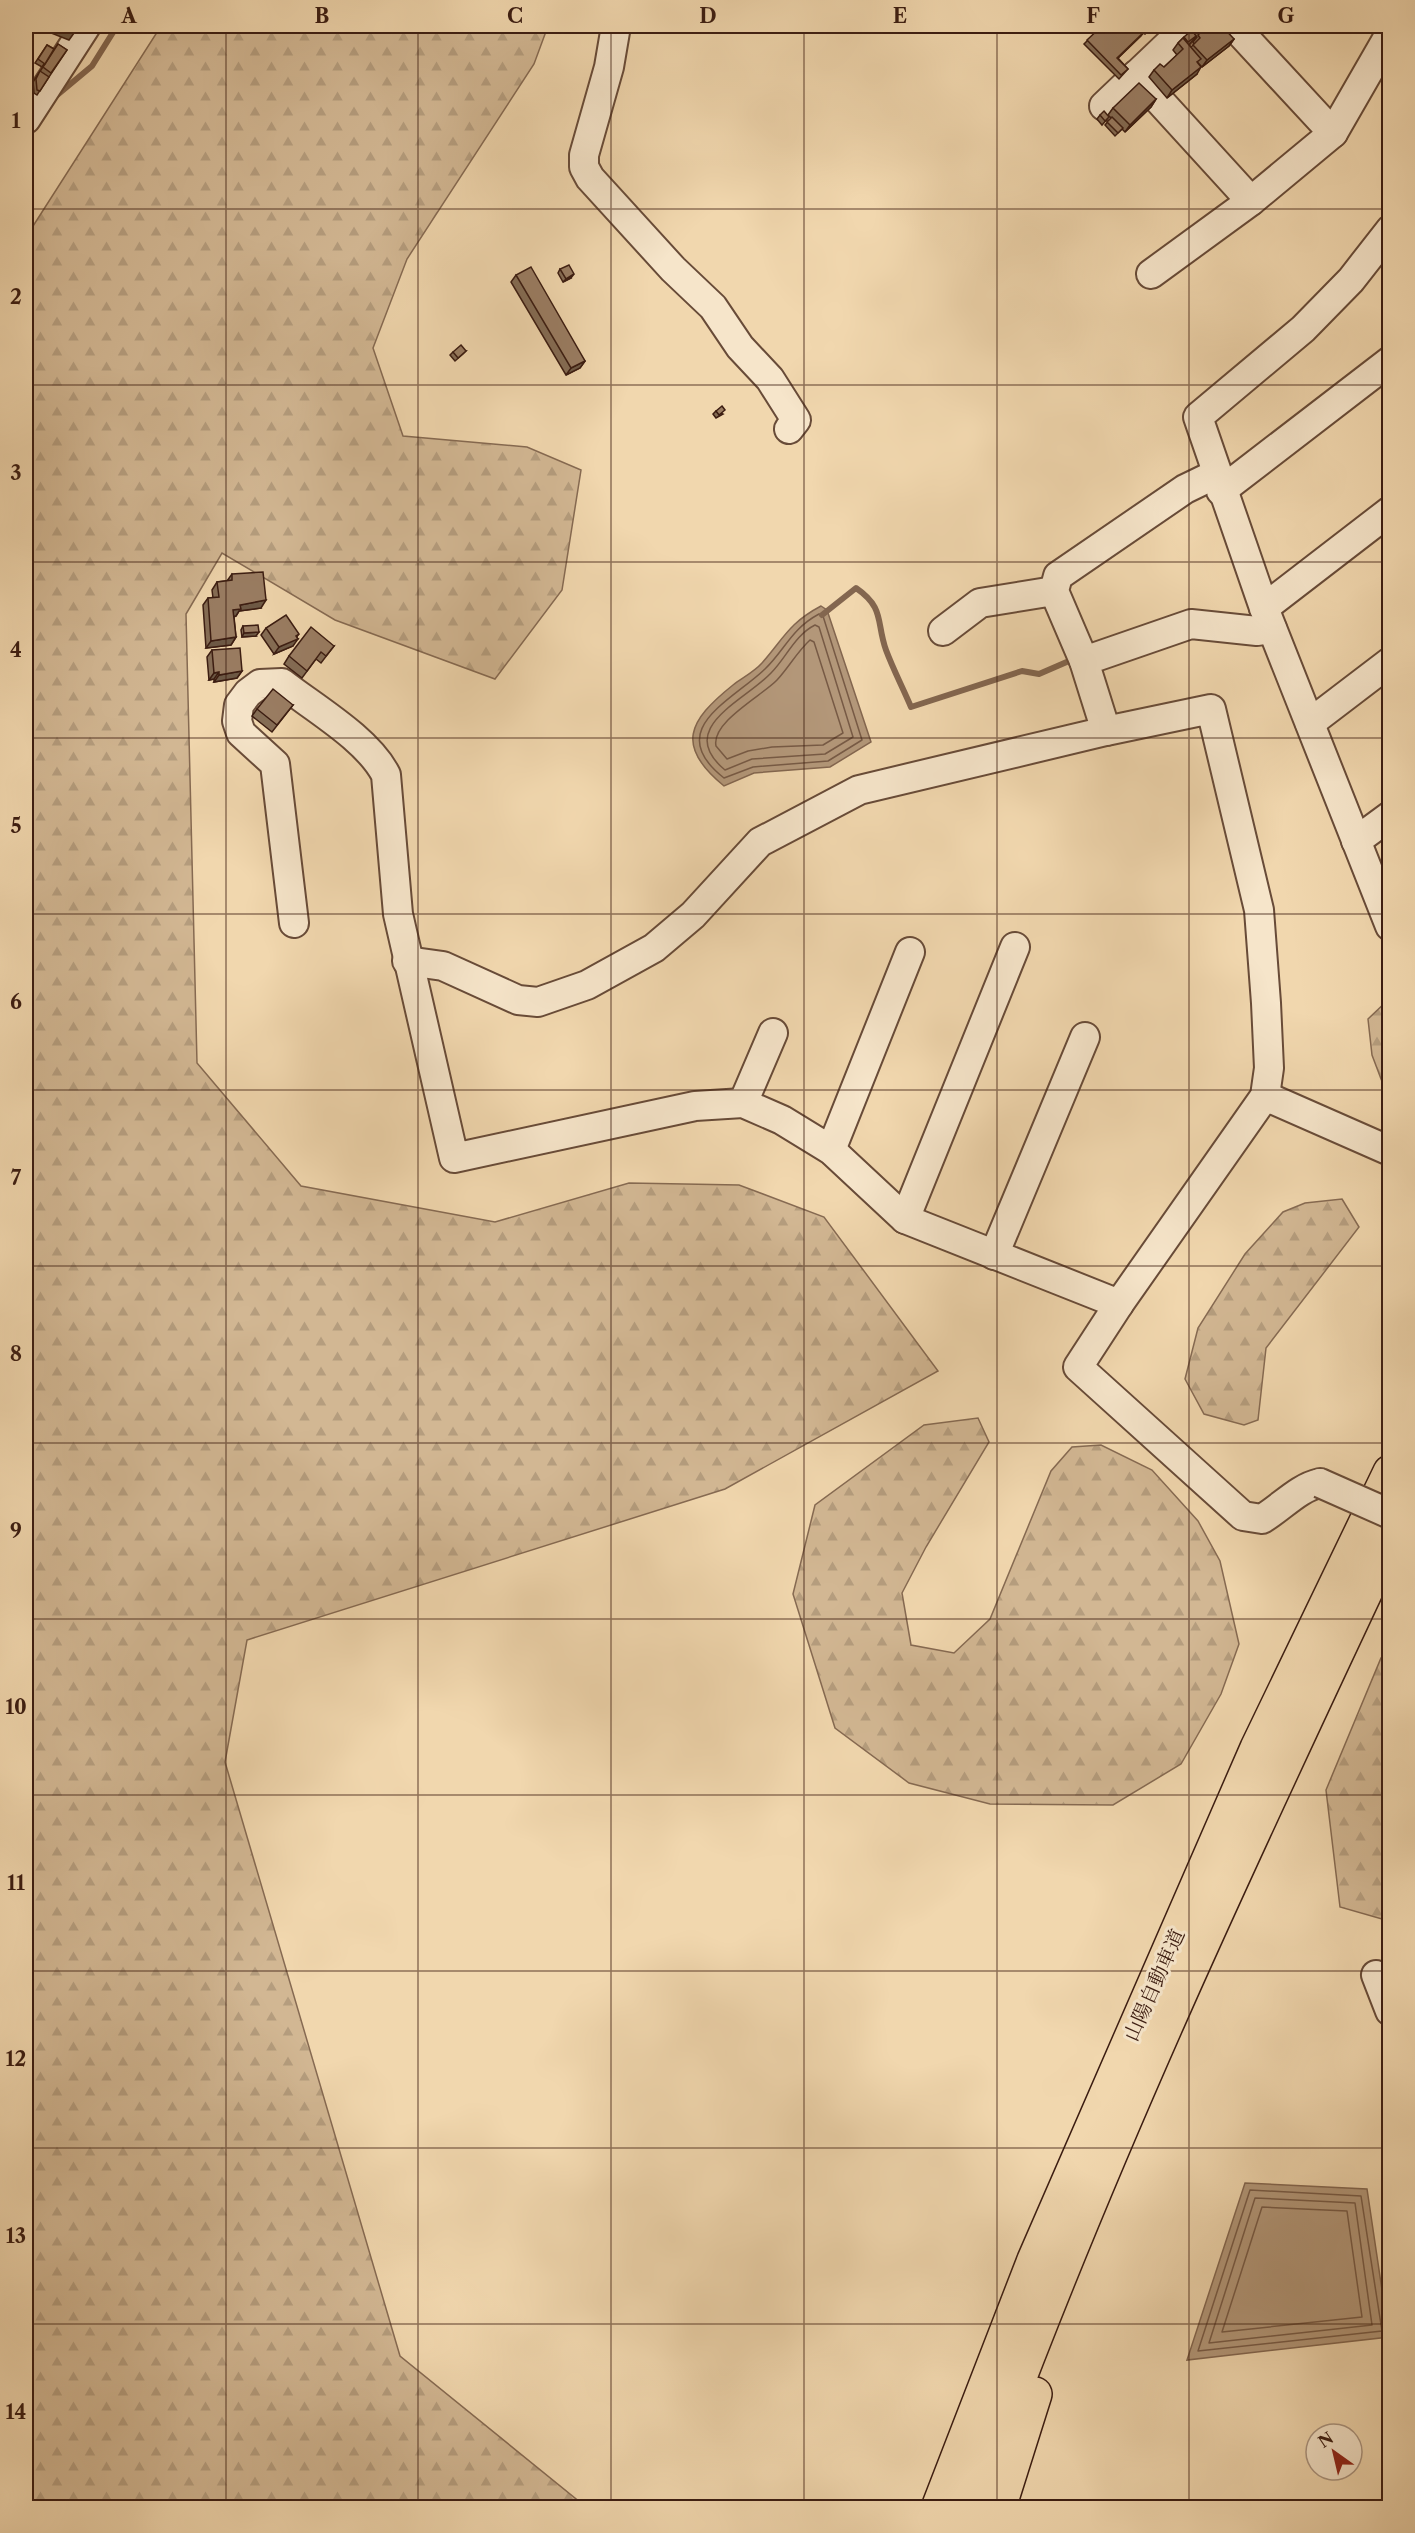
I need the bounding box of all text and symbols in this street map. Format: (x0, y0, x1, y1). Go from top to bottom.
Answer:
text: A (120, 4, 137, 28)
text: B (315, 4, 330, 28)
text: C (507, 4, 523, 28)
text: D (699, 4, 717, 28)
text: E (893, 4, 907, 28)
text: F (1086, 4, 1100, 28)
text: G (1278, 4, 1295, 28)
text: 1 (12, 109, 21, 133)
text: 2 (10, 285, 22, 309)
text: 3 (10, 461, 22, 485)
text: 4 (10, 638, 22, 662)
text: 5 (10, 814, 22, 838)
text: 6 (10, 990, 22, 1014)
text: 7 (11, 1166, 22, 1190)
text: 8 (10, 1342, 22, 1366)
text: 9 (10, 1519, 22, 1543)
text: 10 (5, 1695, 27, 1719)
text: 11 (7, 1871, 25, 1895)
street label: 山陽自動車道 (1119, 1925, 1189, 2045)
text: 12 (6, 2047, 26, 2071)
text: 13 (6, 2224, 26, 2248)
text: 14 (6, 2400, 26, 2424)
north arrow (1304, 2422, 1364, 2482)
text: N (1314, 2427, 1337, 2452)

